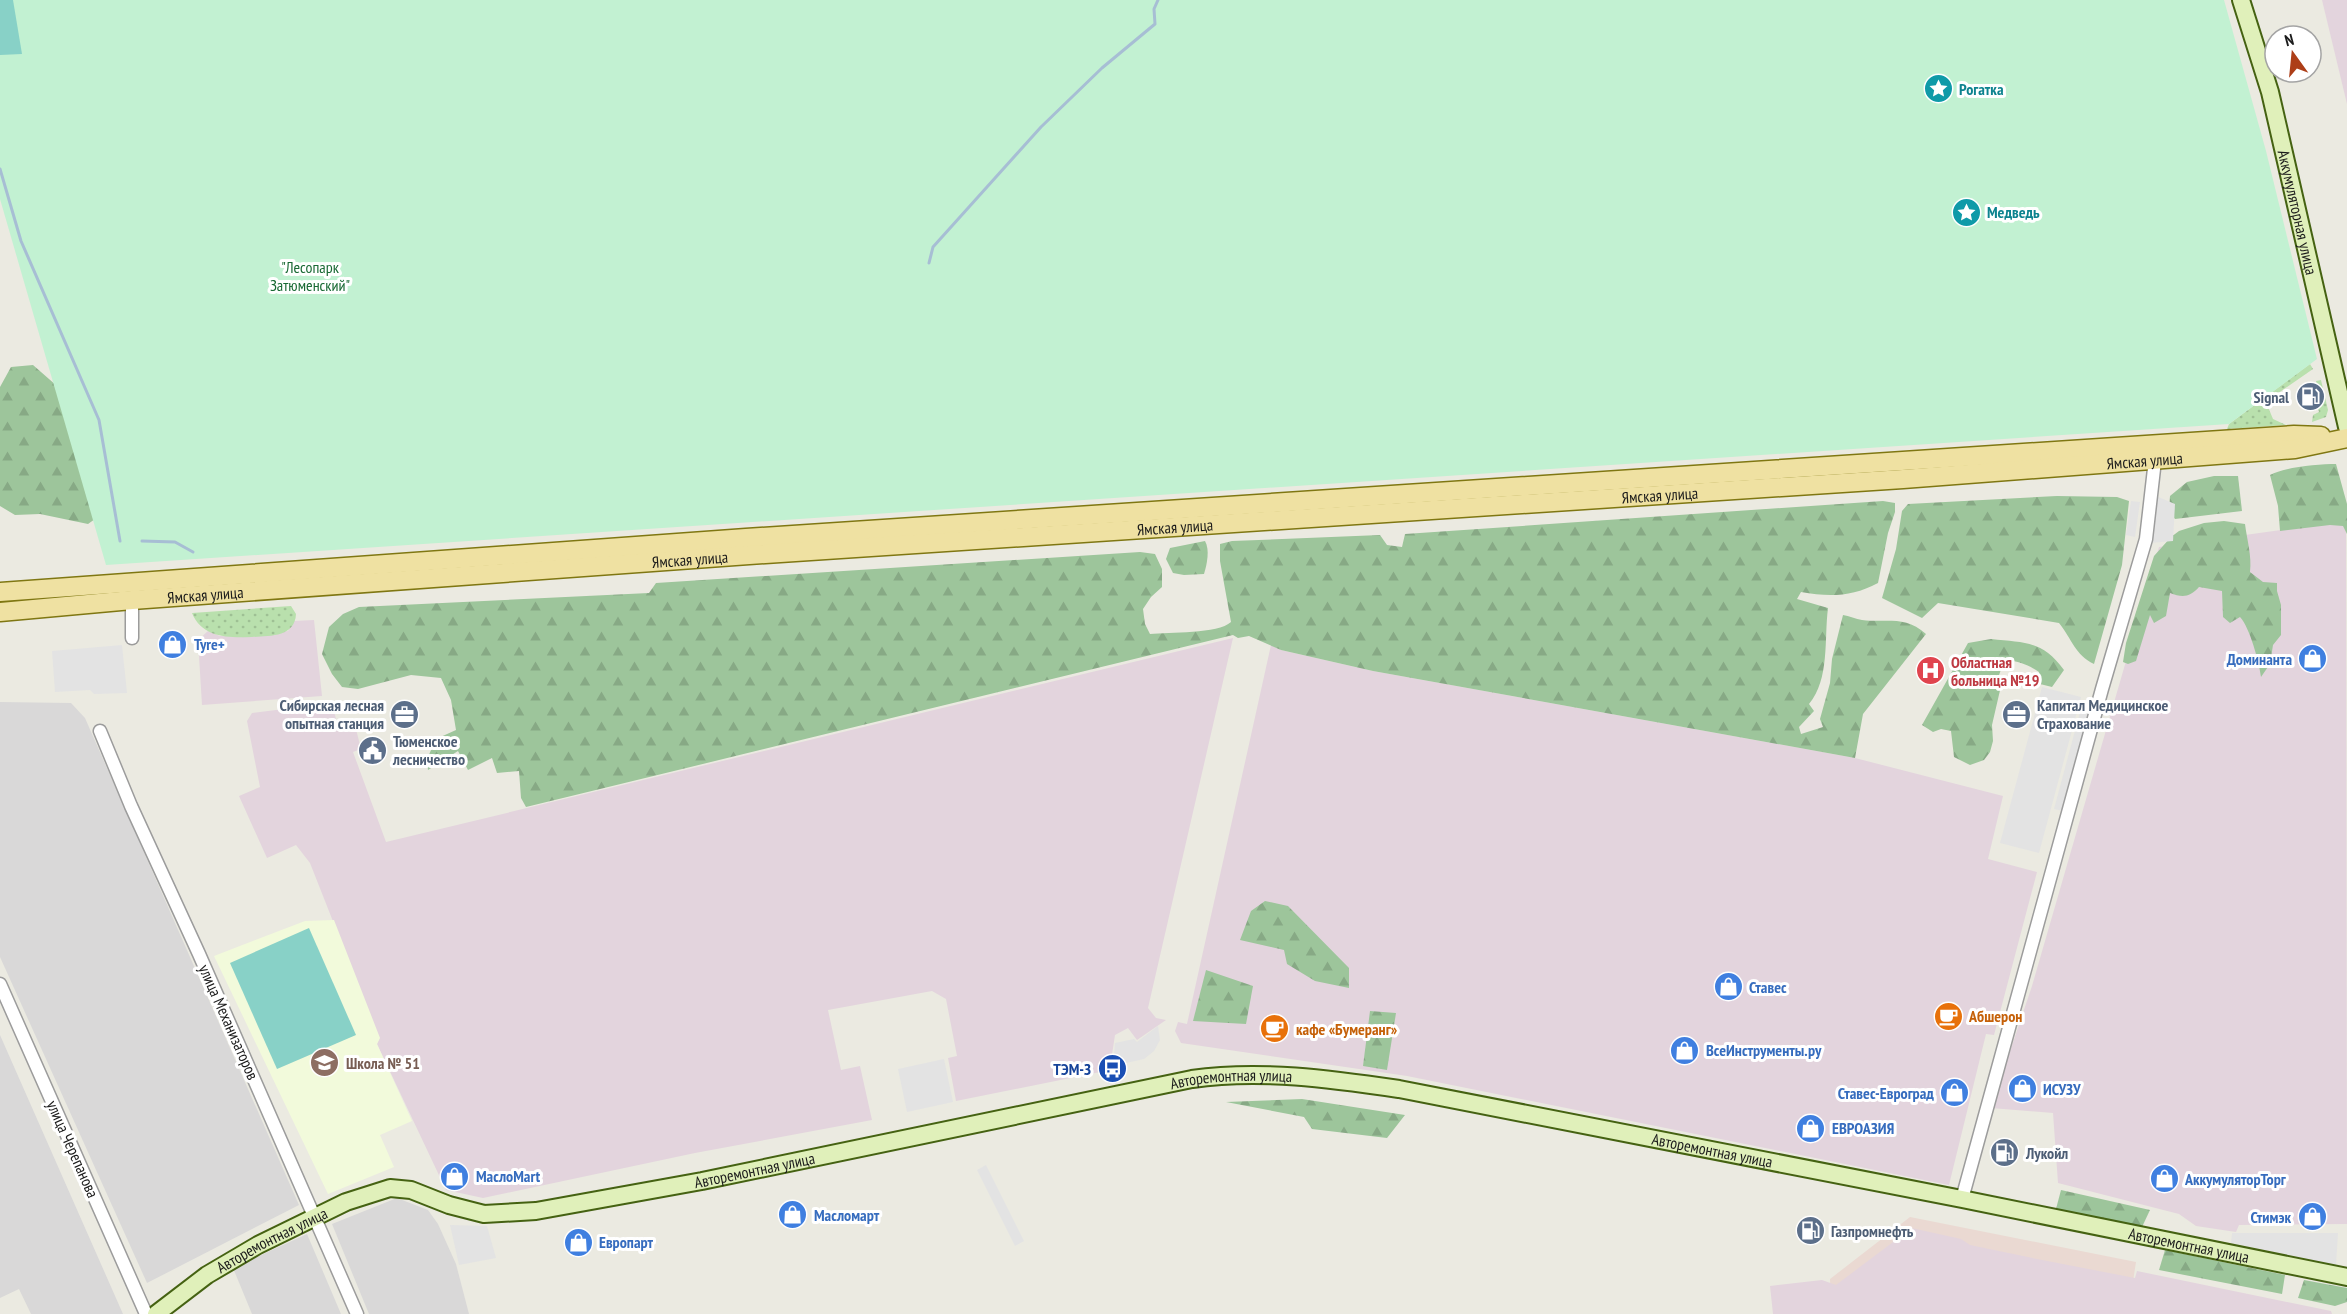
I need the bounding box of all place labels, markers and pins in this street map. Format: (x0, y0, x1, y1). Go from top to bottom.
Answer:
place icon: Рогатка (1922, 73, 1954, 105)
place label: Рогатка (1959, 79, 2004, 99)
place icon: Медведь (1950, 196, 1982, 228)
place label: Медведь (1987, 202, 2040, 222)
fuel station icon: Signal (2294, 381, 2326, 413)
place label: Signal (2254, 387, 2289, 407)
shop icon: Tyre+ (157, 628, 189, 660)
place label: Tyre+ (194, 634, 225, 654)
shop icon: Доминанта (2297, 643, 2329, 675)
place label: Доминанта (2227, 649, 2292, 669)
place label: Областная больница №19 (1951, 652, 2039, 690)
hospital icon: Областная больница №19 (1914, 655, 1946, 687)
place label: Сибирская лесная опытная станция (279, 695, 384, 733)
place label: Капитал Медицинское Страхование (2037, 695, 2168, 733)
office icon: Сибирская лесная опытная станция (389, 698, 421, 730)
office icon: Капитал Медицинское Страхование (2000, 698, 2032, 730)
place label: Тюменское лесничество (392, 731, 465, 769)
public building icon: Тюменское лесничество (356, 734, 388, 766)
shop icon: Ставес (1712, 971, 1744, 1003)
place label: Ставес (1749, 977, 1787, 997)
cafe icon: Абшерон (1932, 1000, 1964, 1032)
place label: Абшерон (1968, 1006, 2022, 1026)
cafe icon: кафе «Бумеранг» (1259, 1013, 1291, 1045)
place label: кафе «Бумеранг» (1296, 1019, 1398, 1039)
shop icon: ВсеИнструменты.ру (1669, 1034, 1701, 1066)
place label: ВсеИнструменты.ру (1706, 1040, 1822, 1060)
school or university icon: Школа № 51 (309, 1047, 341, 1079)
place label: Школа № 51 (346, 1053, 420, 1073)
bus stop icon: ТЭМ-З (1096, 1053, 1128, 1085)
place label: ТЭМ-З (1053, 1059, 1091, 1079)
shop icon: ИСУЗУ (2006, 1073, 2038, 1105)
shop icon: Ставес-Евроград (1939, 1077, 1971, 1109)
place label: ИСУЗУ (2043, 1079, 2081, 1099)
place label: Ставес-Евроград (1838, 1083, 1934, 1103)
shop icon: ЕВРОАЗИЯ (1795, 1112, 1827, 1144)
place label: ЕВРОАЗИЯ (1832, 1118, 1894, 1138)
fuel station icon: Лукойл (1989, 1137, 2021, 1169)
place label: Лукойл (2025, 1143, 2068, 1163)
shop icon: МаслоMart (439, 1160, 471, 1192)
shop icon: АккумуляторТорг (2148, 1163, 2180, 1195)
place label: МаслоMart (476, 1166, 541, 1186)
place label: АккумуляторТорг (2184, 1169, 2287, 1189)
shop icon: Масломарт (777, 1199, 809, 1231)
shop icon: Стимэк (2296, 1201, 2328, 1233)
place label: Масломарт (814, 1205, 880, 1225)
place label: Стимэк (2250, 1207, 2291, 1227)
fuel station icon: Газпромнефть (1794, 1215, 1826, 1247)
place label: Газпромнефть (1831, 1221, 1914, 1241)
shop icon: Европарт (562, 1226, 594, 1258)
place label: Европарт (599, 1232, 654, 1252)

